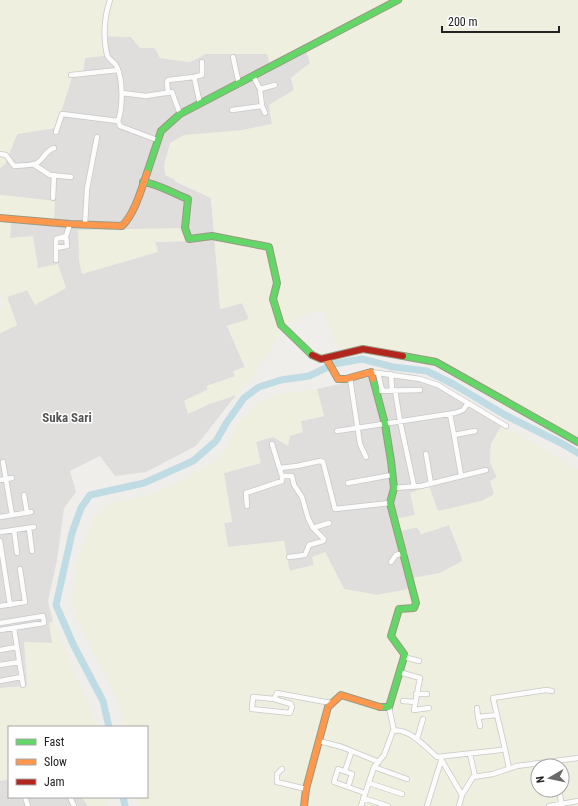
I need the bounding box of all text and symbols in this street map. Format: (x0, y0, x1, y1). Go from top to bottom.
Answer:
scale bar (442, 8, 559, 34)
text: 200 m (448, 15, 478, 29)
district label: Suka Sari (42, 410, 92, 425)
legend (8, 726, 148, 798)
text: Fast (44, 735, 65, 749)
text: Slow (44, 755, 67, 769)
north arrow (530, 758, 570, 798)
text: Jam (44, 775, 65, 789)
text: N (534, 775, 548, 784)

